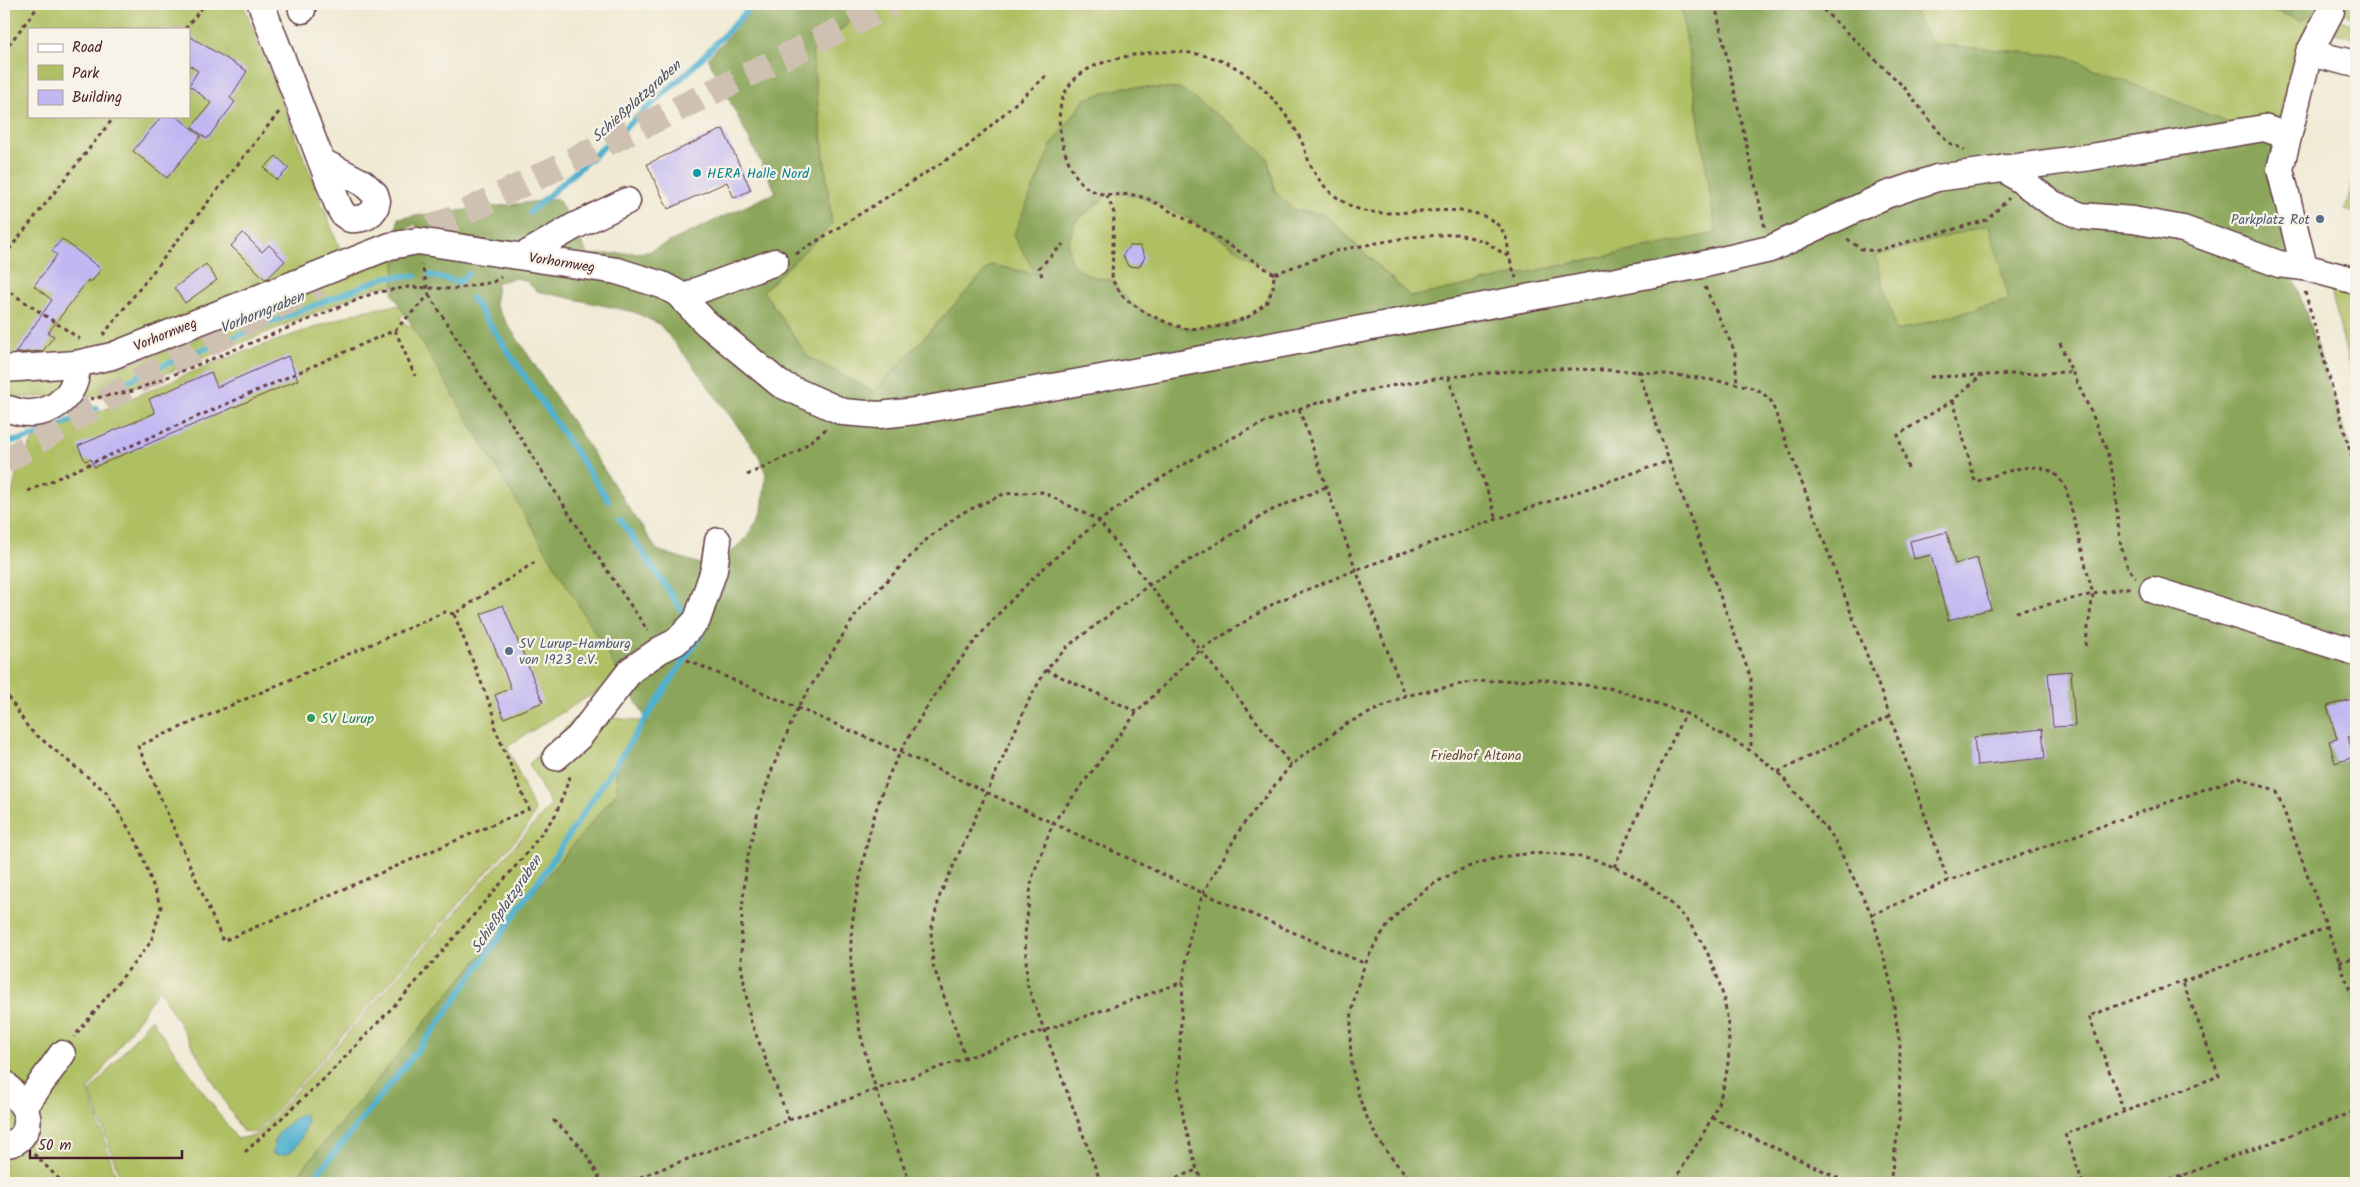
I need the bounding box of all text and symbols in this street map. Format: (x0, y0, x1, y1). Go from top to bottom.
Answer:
legend (28, 28, 190, 118)
text: Road (72, 36, 103, 60)
water label: Schießplatzgraben (586, 54, 688, 149)
text: Park (72, 62, 100, 86)
text: Building (72, 86, 122, 110)
place label: HERA Halle Nord (707, 163, 810, 185)
marker: HERA Halle Nord (691, 167, 703, 179)
place label: Parkplatz Rot (2231, 209, 2311, 231)
marker: Parkplatz Rot (2314, 213, 2326, 225)
street label: Vorhornweg (527, 247, 597, 279)
water label: Vorhorngraben (216, 285, 309, 341)
street label: Vorhornweg (130, 312, 200, 358)
place label: SV Lurup-Hamburg von 1923 e.V. (519, 633, 631, 671)
marker: SV Lurup-Hamburg von 1923 e.V. (503, 645, 515, 657)
place label: SV Lurup (321, 708, 374, 730)
marker: SV Lurup (305, 712, 317, 724)
park label: Friedhof Altona (1430, 745, 1522, 767)
water label: Schießplatzgraben (465, 850, 549, 958)
scale bar (30, 1127, 182, 1159)
text: 50 m (38, 1134, 72, 1158)

